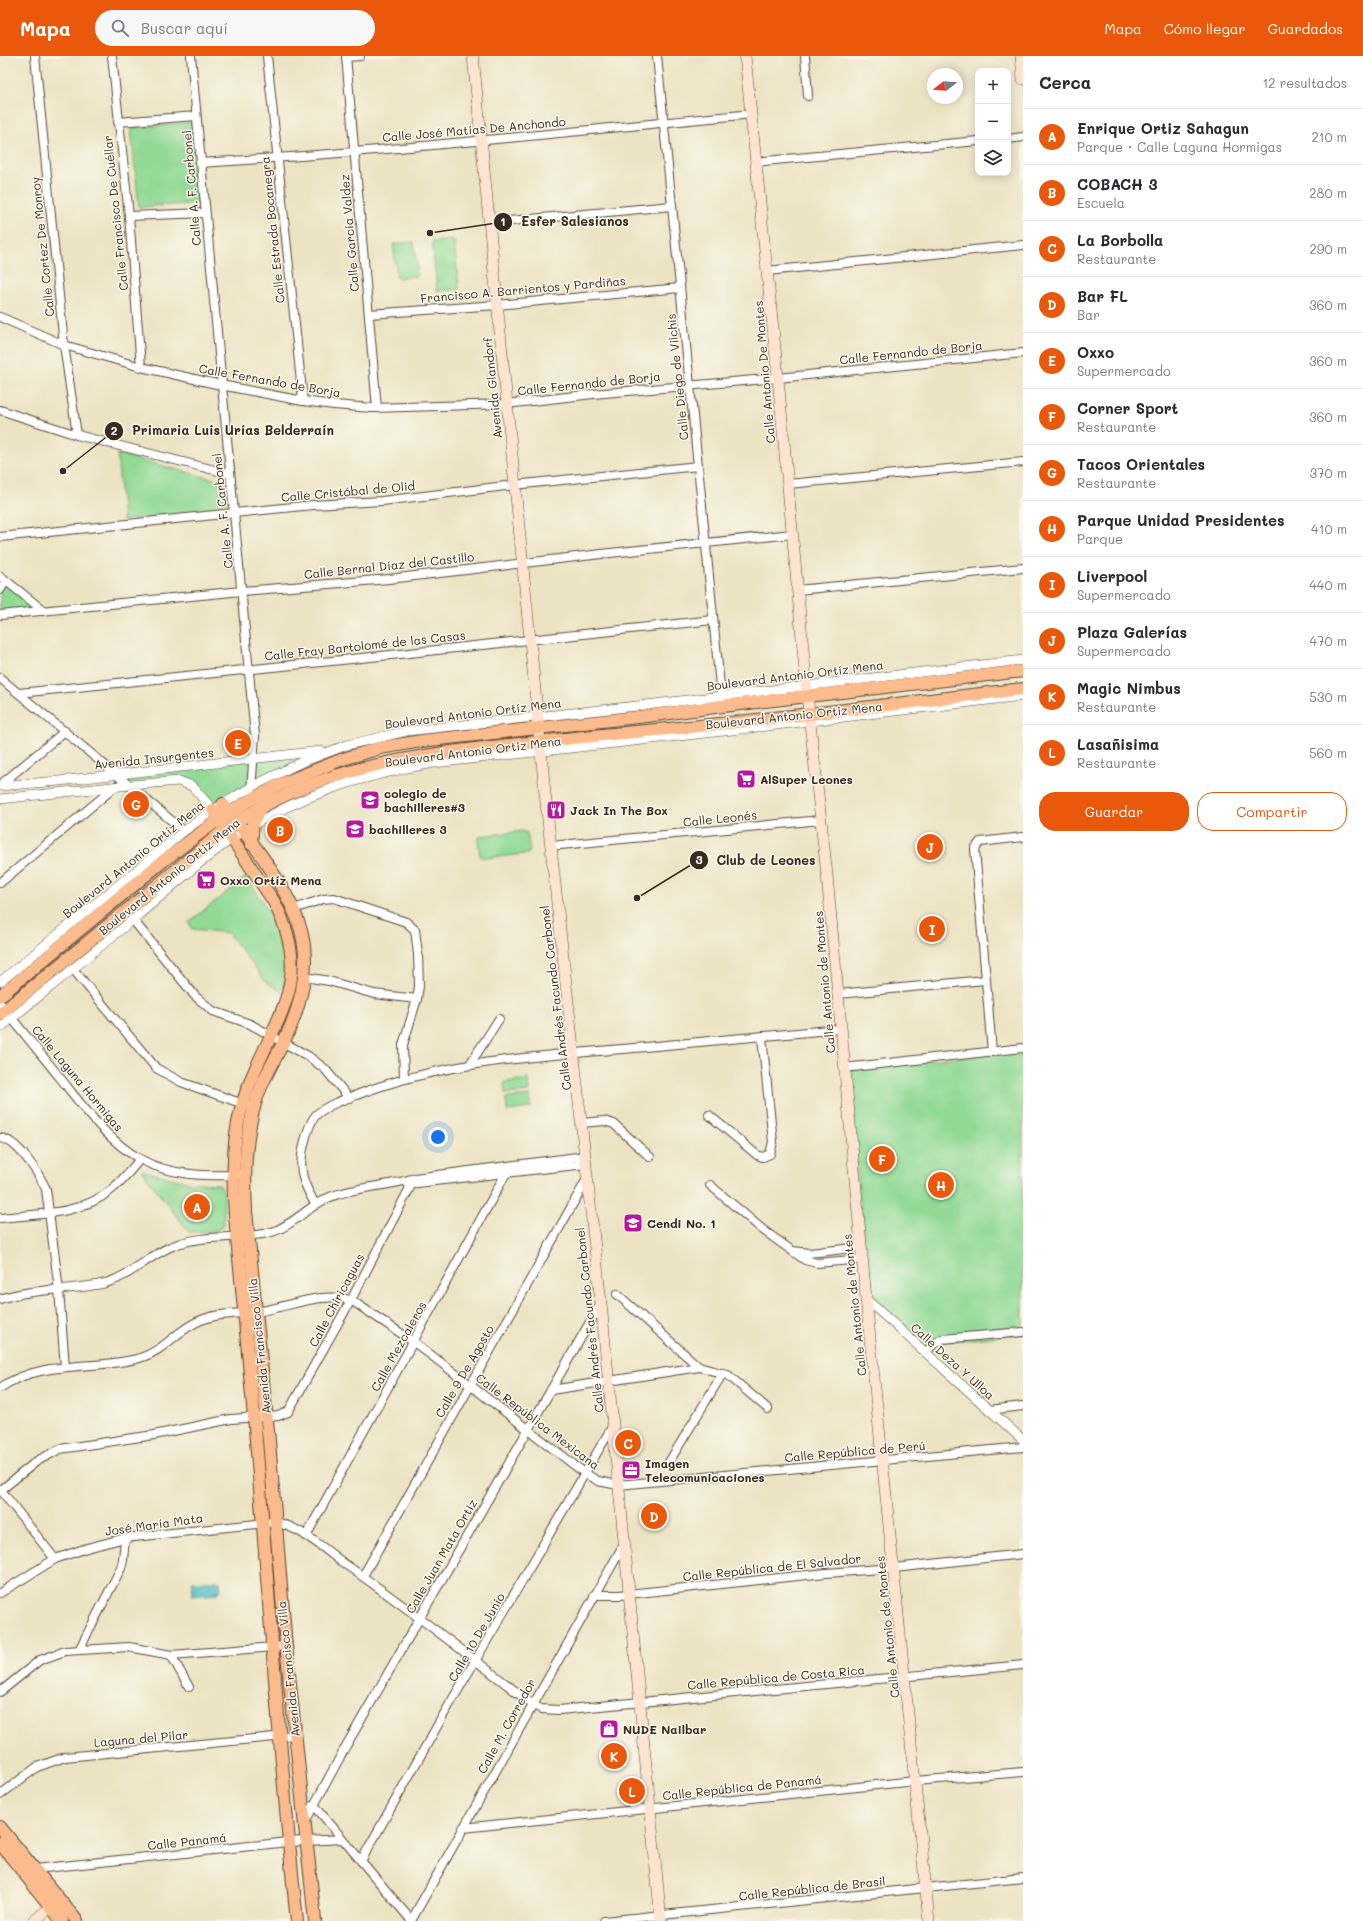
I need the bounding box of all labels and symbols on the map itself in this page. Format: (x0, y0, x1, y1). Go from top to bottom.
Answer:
north arrow (927, 68, 963, 104)
street label: Calle José Matías De Anchondo (382, 113, 566, 145)
street label: Calle A. F. Carbonel (178, 130, 204, 246)
street label: Calle Francisco De Cuéllar (99, 134, 131, 292)
street label: Calle Estrada Bocanegra (256, 156, 288, 304)
street label: Calle García Valdez (336, 173, 362, 292)
street label: Calle Cortez De Monroy (27, 176, 57, 318)
callout: Esfer Salesianos (493, 209, 637, 234)
text: Esfer Salesianos (521, 212, 629, 229)
text: 1 (500, 213, 506, 229)
street label: Francisco A. Barrientos y Pardiñas (420, 272, 627, 306)
street label: Calle Antonio De Montes (750, 300, 778, 444)
street label: Calle Diego de Vilchis (662, 313, 692, 441)
street label: Avenida Glandorf (479, 336, 505, 439)
street label: Calle Fernando de Borja (839, 337, 983, 367)
street label: Calle Fernando de Borja (198, 360, 342, 400)
street label: Calle Fernando de Borja (517, 368, 661, 398)
callout: Primaria Luis Urías Belderraín (104, 418, 342, 443)
text: Primaria Luis Urías Belderraín (132, 421, 334, 438)
text: 2 (111, 422, 118, 438)
street label: Calle A. F. Carbonel (208, 453, 236, 569)
street label: Calle Cristóbal de Olid (280, 477, 416, 505)
street label: Calle Bernal Díaz del Castillo (303, 548, 475, 582)
street label: Calle Fray Bartolomé de las Casas (264, 626, 467, 664)
street label: Boulevard Antonio Ortíz Mena (706, 656, 884, 694)
street label: Boulevard Antonio Ortíz Mena (384, 694, 562, 732)
street label: Boulevard Antonio Ortiz Mena (705, 698, 883, 732)
pin: E (225, 728, 251, 758)
street label: Boulevard Antonio Ortiz Mena (384, 732, 562, 770)
street label: Avenida Insurgentes (93, 744, 215, 772)
supermarket icon: AlSuper Leones (735, 768, 757, 790)
place label: AlSuper Leones (760, 771, 853, 787)
place label: colegio de bachilleres#3 (384, 785, 465, 815)
pin: G (123, 789, 149, 819)
school or university icon: colegio de bachilleres#3 (359, 789, 381, 811)
street label: Boulevard Antonio Ortíz Mena (59, 797, 207, 921)
restaurant icon: Jack In The Box (545, 799, 567, 821)
place label: Jack In The Box (570, 802, 668, 818)
street label: Calle Leonés (682, 806, 758, 830)
street label: Boulevard Antonio Ortiz Mena (95, 814, 243, 938)
pin: B (267, 815, 293, 845)
school or university icon: bachilleres 3 (344, 818, 366, 840)
place label: bachilleres 3 (369, 821, 447, 837)
pin: J (917, 832, 943, 862)
callout: Club de Leones (689, 848, 824, 873)
text: 3 (695, 851, 703, 867)
text: Club de Leones (716, 851, 816, 868)
supermarket icon: Oxxo Ortíz Mena (195, 869, 217, 891)
place label: Oxxo Ortíz Mena (220, 872, 322, 888)
street label: Calle Andrés Facundo Carbonel (536, 905, 574, 1091)
street label: Calle Antonio de Montes (810, 910, 838, 1054)
pin: I (919, 914, 945, 944)
street label: Calle Laguna Hormigas (29, 1022, 127, 1135)
your location (428, 1127, 448, 1147)
pin: F (869, 1144, 895, 1174)
pin: H (928, 1170, 954, 1200)
pin: A (184, 1192, 210, 1222)
school or university icon: Cendi No. 1 (622, 1212, 644, 1234)
place label: Cendi No. 1 (647, 1215, 716, 1231)
street label: Calle Andrés Facundo Carbonel (571, 1227, 607, 1413)
street label: Calle Antonio de Montes (839, 1233, 869, 1377)
street label: Calle Chiricaguas (305, 1250, 367, 1349)
street label: Avenida Francisco Villa (244, 1277, 274, 1415)
street label: Calle Mezcaleros (367, 1298, 430, 1394)
street label: Calle Deza Y Ulloa (908, 1319, 998, 1403)
street label: Calle 9 De Agosto (431, 1322, 497, 1420)
street label: Calle República Mexicana (473, 1369, 603, 1473)
pin: C (615, 1428, 641, 1458)
street label: Calle República de Perú (784, 1437, 926, 1465)
place label: Imagen Telecomunicaciones (645, 1455, 765, 1485)
office icon: Imagen Telecomunicaciones (620, 1459, 642, 1481)
street label: Calle Juan Mata Ortiz (402, 1496, 480, 1616)
pin: D (641, 1501, 667, 1531)
street label: José María Mata (104, 1509, 204, 1539)
street label: Calle República de El Salvador (682, 1550, 862, 1584)
street label: Calle Antonio de Montes (872, 1555, 902, 1699)
street label: Calle 10 De Junio (444, 1590, 508, 1684)
street label: Avenida Francisco Villa (273, 1600, 303, 1738)
street label: Calle República de Costa Rica (687, 1661, 865, 1693)
street label: Calle M. Corredor (473, 1676, 539, 1776)
shop icon: NUDE Nailbar (598, 1718, 620, 1740)
place label: NUDE Nailbar (623, 1721, 706, 1737)
street label: Laguna del Pilar (93, 1726, 189, 1750)
pin: K (601, 1741, 627, 1771)
street label: Calle República de Panamá (662, 1771, 822, 1803)
pin: L (619, 1776, 645, 1806)
street label: Calle Panamá (147, 1829, 227, 1853)
street label: Calle República de Brasil (738, 1872, 886, 1904)

